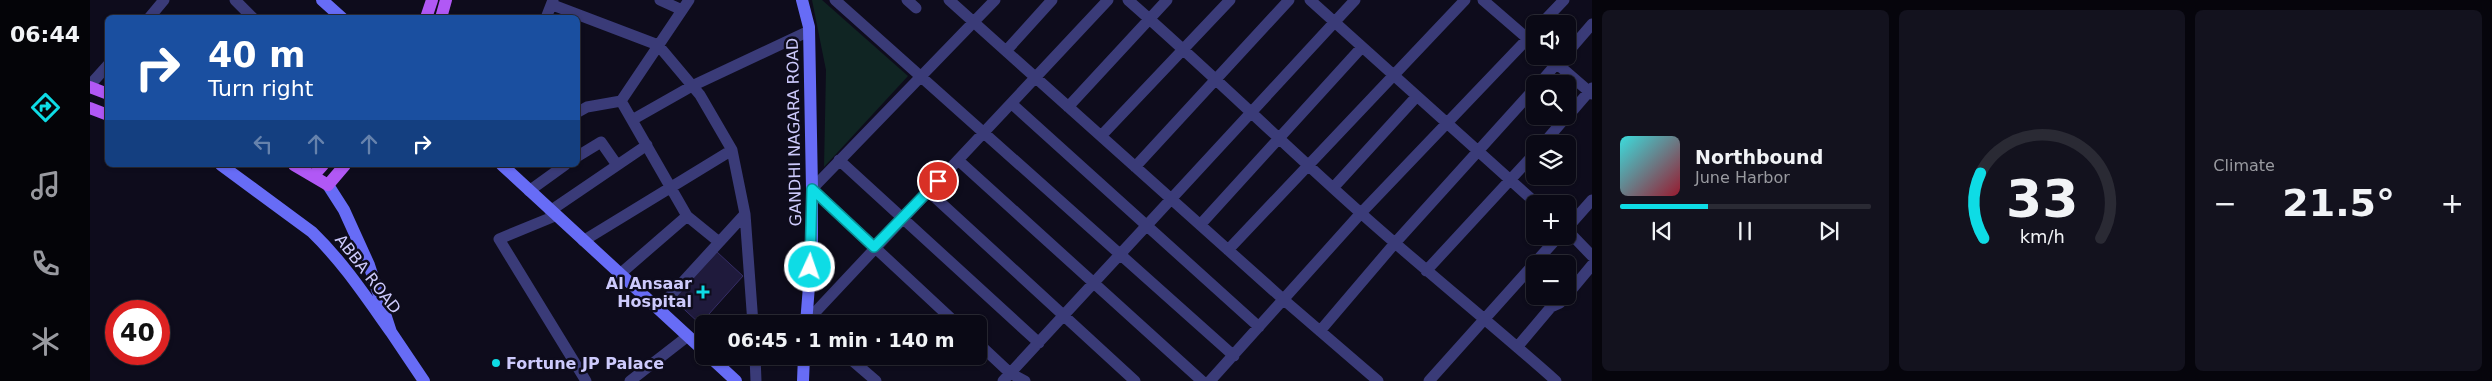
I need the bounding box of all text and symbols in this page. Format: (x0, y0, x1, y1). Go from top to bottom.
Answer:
map controls (1526, 15, 1576, 305)
button: sound (1526, 15, 1576, 65)
text: 06:44 (10, 22, 80, 47)
icon: right (125, 35, 190, 100)
text: 40 m (208, 35, 305, 75)
street label: GANDHI NAGARA ROAD (783, 38, 805, 226)
button: search (1526, 75, 1576, 125)
text: Turn right (208, 76, 313, 101)
icon: directions (28, 90, 63, 125)
icon: left (249, 130, 277, 158)
icon: ahead (302, 130, 330, 158)
icon: ahead (355, 130, 383, 158)
icon: right (408, 130, 436, 158)
button: layers (1526, 135, 1576, 185)
text: Northbound (1695, 146, 1823, 168)
text: Climate (2213, 156, 2275, 175)
pin (917, 160, 959, 202)
icon: arrive (924, 167, 952, 195)
icon: music (28, 168, 63, 203)
text: June Harbor (1695, 168, 1790, 187)
text: 33 (2006, 169, 2078, 229)
text: 21.5° (2282, 181, 2395, 225)
text: − (2213, 187, 2237, 220)
text: + (2441, 187, 2464, 220)
button: + (1526, 195, 1576, 245)
icon: previous (1648, 217, 1676, 245)
icon: pause (1731, 217, 1759, 245)
icon: next (1815, 217, 1843, 245)
text: km/h (2019, 226, 2065, 247)
street label: ABBA ROAD (331, 230, 405, 318)
position arrow (783, 240, 835, 292)
icon: phone (28, 246, 63, 281)
button: − (1526, 255, 1576, 305)
place label: Al Ansaar Hospital (606, 274, 692, 311)
marker: Al Ansaar Hospital (696, 285, 710, 299)
speed limit sign: 40 (105, 300, 170, 365)
icon: climate (28, 324, 63, 359)
text: 06:45 · 1 min · 140 m (727, 329, 955, 351)
place label: Fortune JP Palace (506, 354, 664, 373)
marker: Fortune JP Palace (490, 357, 502, 369)

